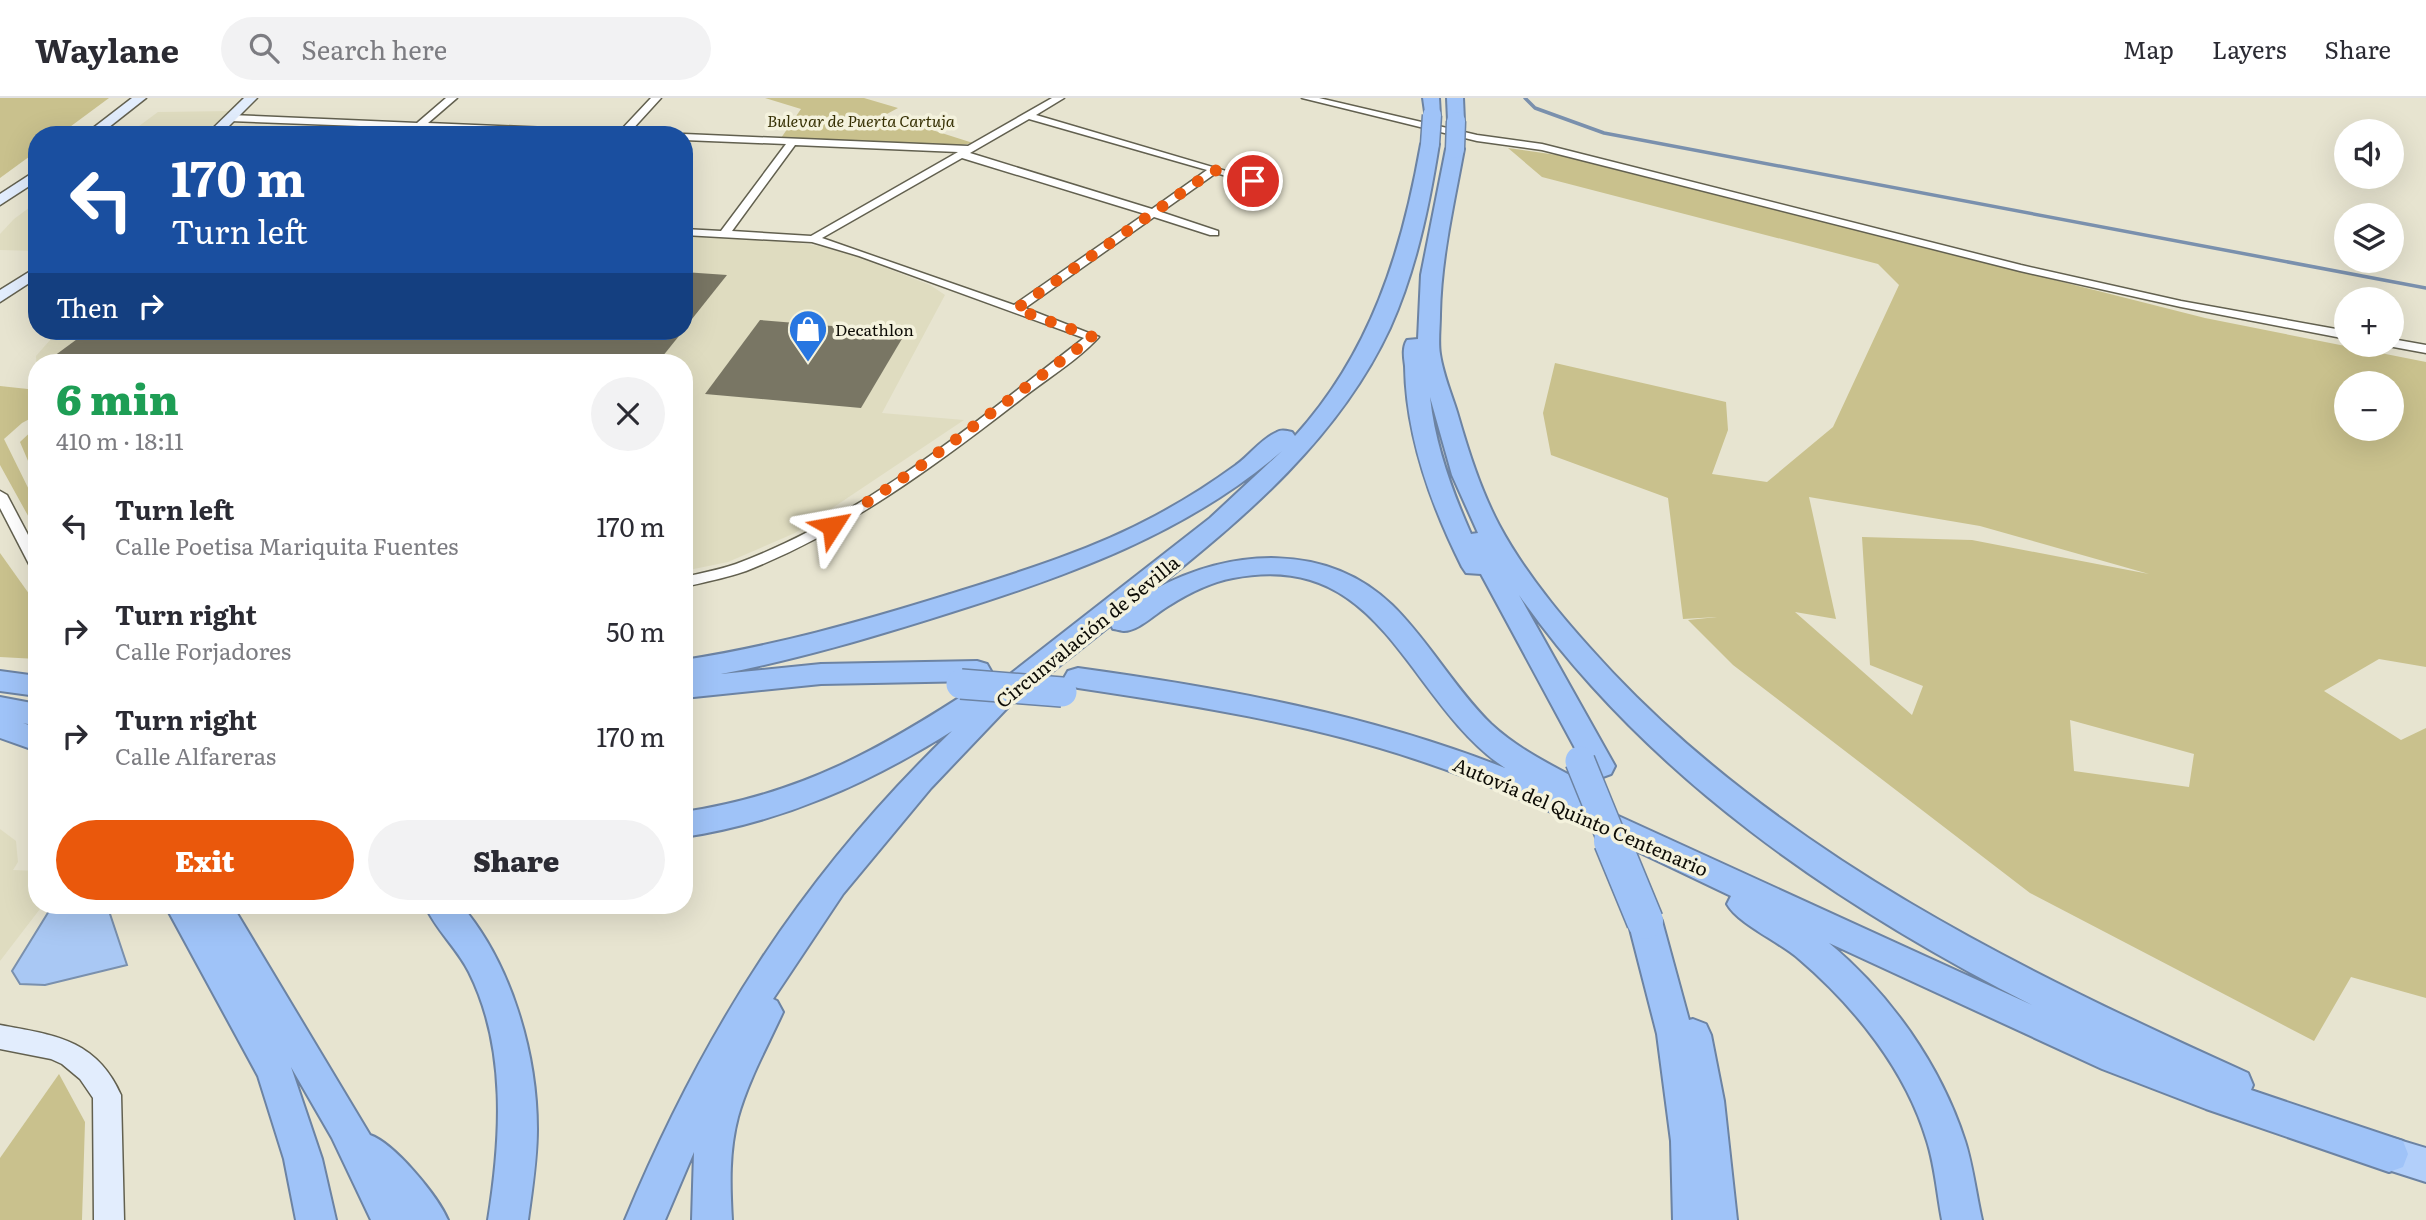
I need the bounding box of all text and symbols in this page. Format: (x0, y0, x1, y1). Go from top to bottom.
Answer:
search box (221, 17, 711, 80)
text: Waylane (35, 24, 179, 73)
icon: search (245, 29, 283, 67)
text: Search here (301, 29, 447, 68)
text: Map (2123, 31, 2174, 66)
text: Layers (2212, 31, 2286, 66)
text: Share (2324, 31, 2391, 66)
park label: Bulevar de Puerta Cartuja (767, 108, 956, 132)
map controls (2334, 119, 2404, 441)
button: sound (2334, 119, 2404, 189)
text: 170 m (171, 139, 305, 212)
pin (1223, 151, 1283, 211)
icon: left (56, 154, 147, 245)
icon: arrive (1234, 162, 1272, 200)
button: layers (2334, 203, 2404, 273)
text: Turn left (171, 206, 308, 254)
text: Then (56, 287, 118, 326)
icon: right (132, 287, 170, 325)
button: + (2334, 287, 2404, 357)
shop icon: Decathlon (787, 308, 829, 363)
place label: Decathlon (835, 317, 914, 341)
text: 6 min (56, 366, 179, 428)
button: − (2334, 371, 2404, 441)
button: close (591, 377, 665, 451)
text: 410 m · 18:11 (56, 423, 184, 457)
text: Turn left (115, 489, 234, 528)
position arrow (795, 489, 869, 563)
text: 170 m (597, 506, 665, 545)
icon: left (56, 507, 94, 545)
text: Calle Poetisa Mariquita Fuentes (115, 528, 458, 562)
street label: Circunvalación de Sevilla (989, 548, 1185, 714)
text: Turn right (115, 594, 257, 633)
text: 50 m (606, 611, 665, 650)
icon: right (56, 612, 94, 650)
text: Calle Forjadores (115, 633, 291, 667)
text: Turn right (115, 699, 257, 738)
text: 170 m (597, 716, 665, 755)
icon: right (56, 717, 94, 755)
text: Calle Alfareras (115, 738, 276, 772)
street label: Autovía del Quinto Centenario (1449, 749, 1713, 883)
button: Exit (56, 820, 354, 900)
button: Share (368, 820, 665, 900)

